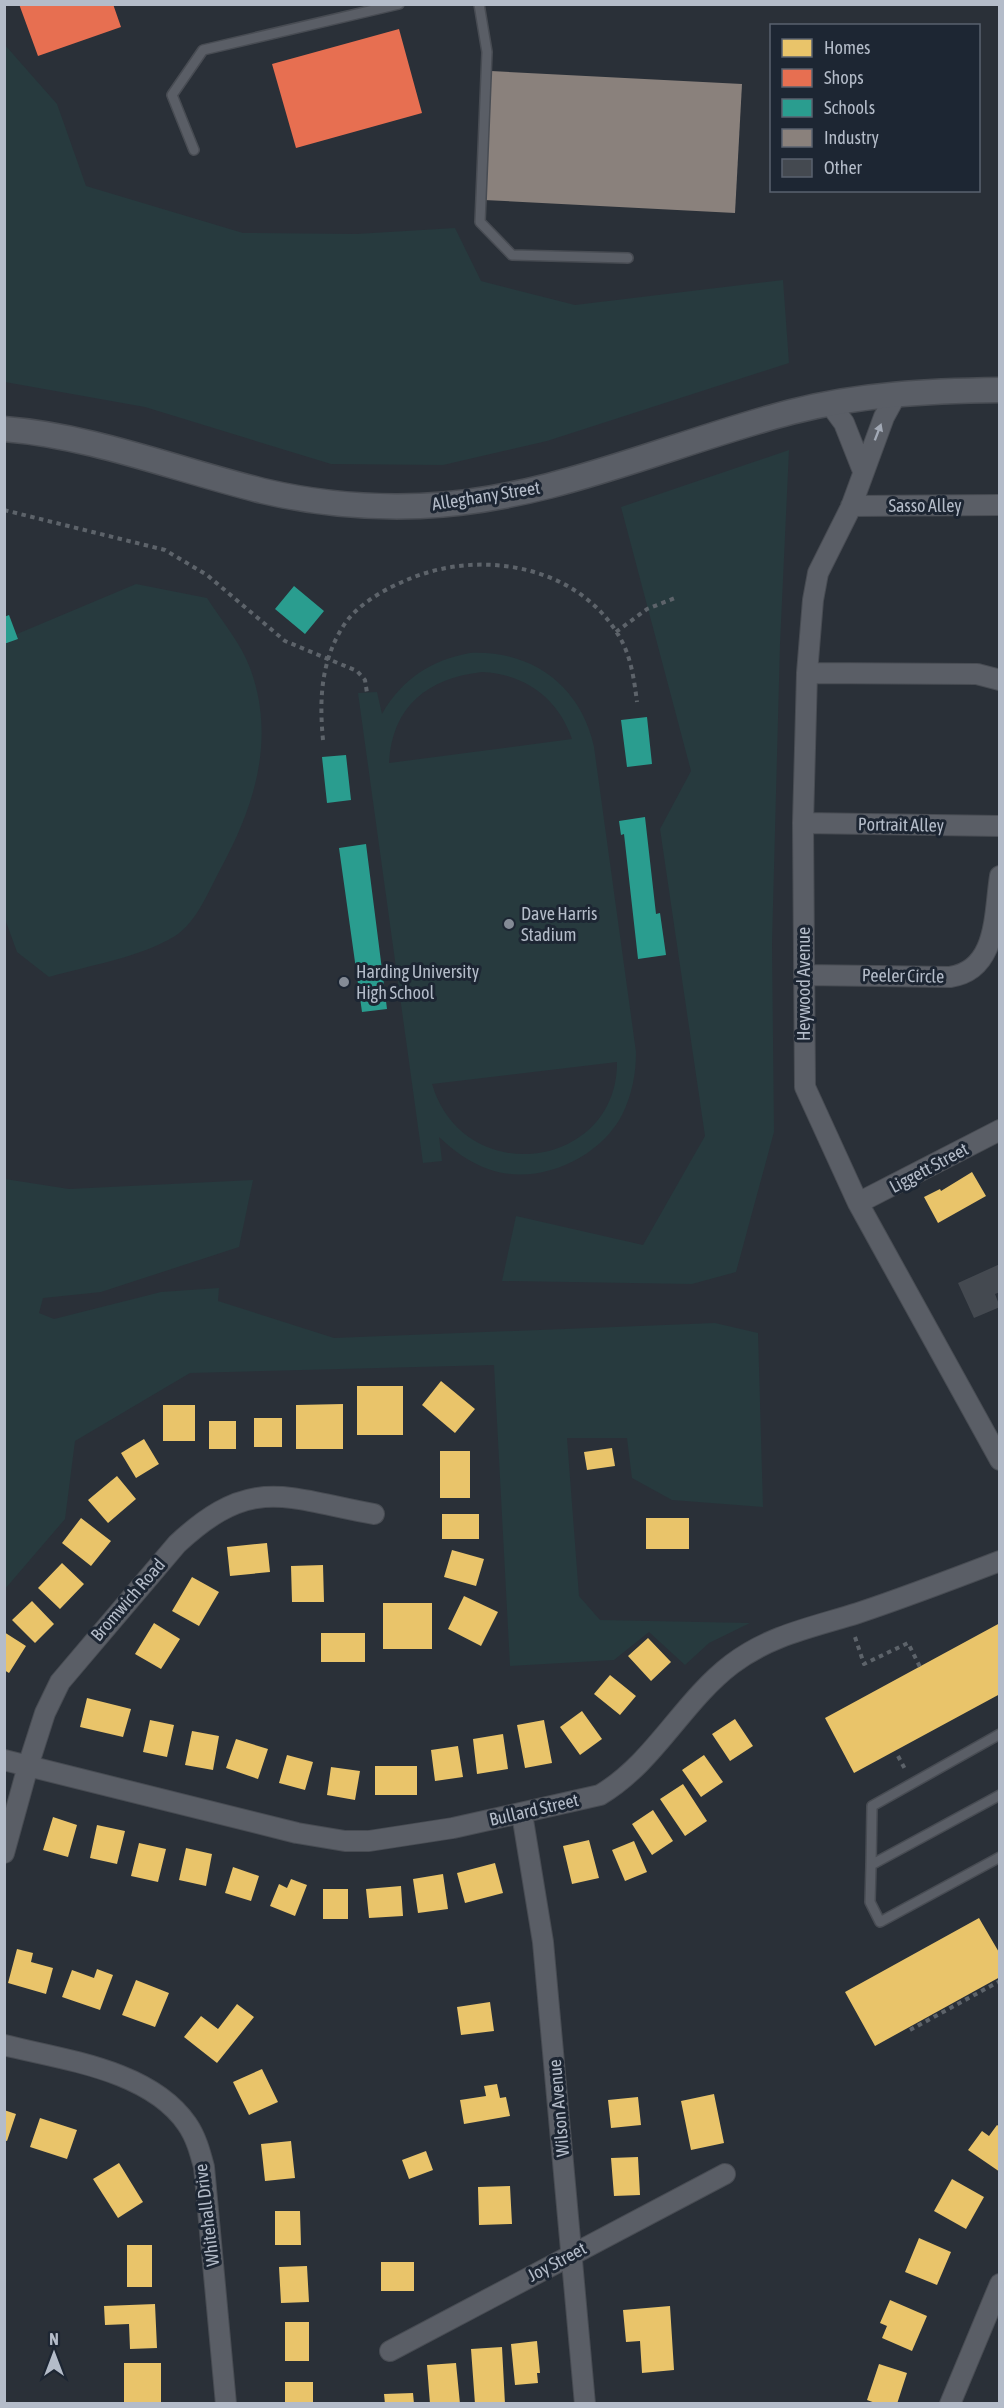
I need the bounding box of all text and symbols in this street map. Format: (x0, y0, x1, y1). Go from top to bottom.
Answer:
legend (770, 24, 980, 192)
text: Homes (824, 37, 870, 58)
text: Shops (824, 67, 864, 88)
text: Schools (824, 97, 875, 118)
text: Industry (824, 127, 879, 148)
text: Other (824, 157, 863, 178)
one-way arrow (873, 423, 883, 441)
street label: Alleghany Street (430, 477, 542, 514)
street label: Sasso Alley (888, 495, 962, 516)
street label: Portrait Alley (858, 813, 944, 836)
place label: Dave Harris Stadium (521, 903, 597, 945)
marker: Dave Harris Stadium (502, 917, 516, 931)
street label: Heywood Avenue (793, 927, 814, 1041)
place label: Harding University High School (356, 961, 479, 1003)
street label: Peeler Circle (862, 964, 944, 987)
marker: Harding University High School (337, 975, 351, 989)
street label: Liggett Street (886, 1138, 972, 1197)
street label: Bromwich Road (86, 1554, 169, 1645)
street label: Bullard Street (487, 1789, 581, 1830)
street label: Wilson Avenue (544, 2058, 573, 2158)
street label: Whitehall Drive (190, 2163, 223, 2268)
street label: Joy Street (524, 2237, 590, 2286)
north arrow (24, 2324, 84, 2384)
text: N (49, 2330, 59, 2348)

